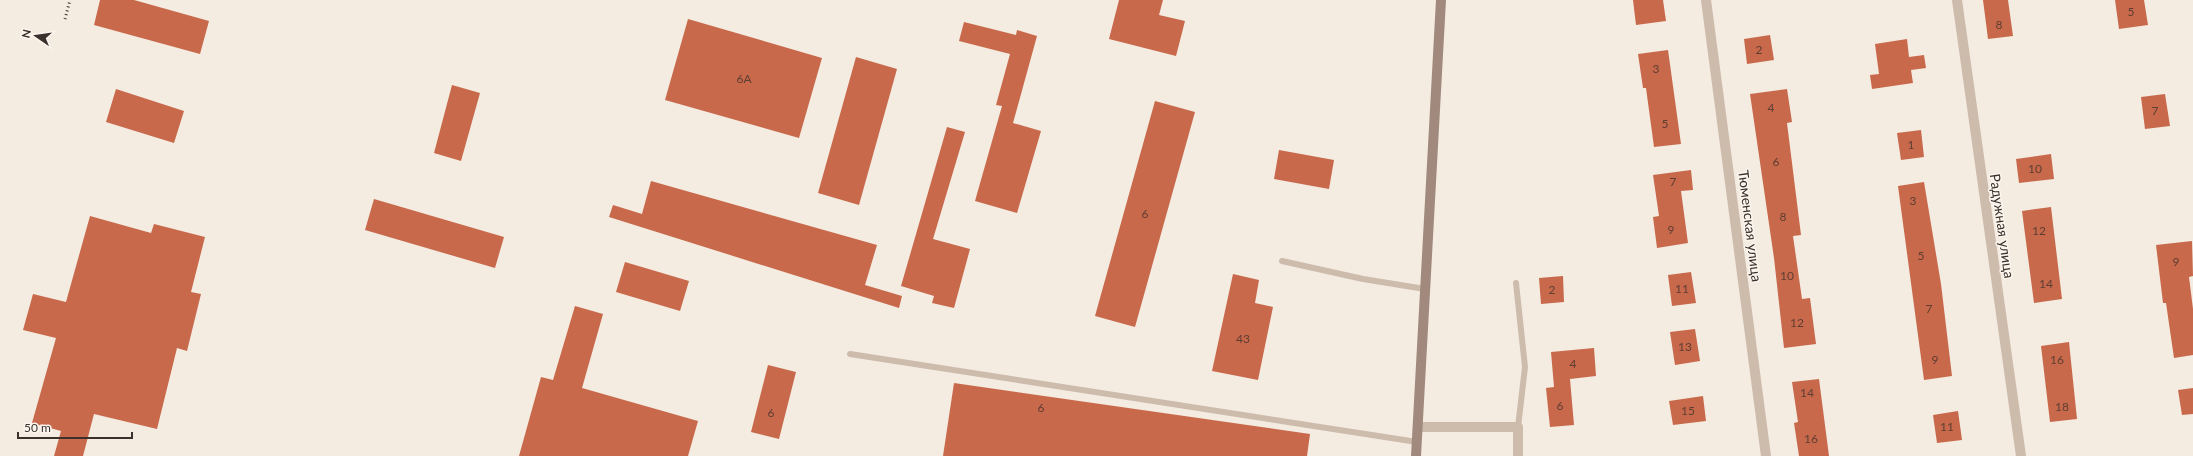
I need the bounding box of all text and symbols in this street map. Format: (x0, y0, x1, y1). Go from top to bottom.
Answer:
house number: 5 (2128, 4, 2135, 19)
north arrow (16, 16, 56, 56)
house number: 8 (1996, 17, 2003, 32)
text: N (18, 28, 33, 39)
house number: 2 (1756, 42, 1763, 57)
house number: 3 (1653, 61, 1660, 76)
house number: 6А (736, 71, 752, 86)
house number: 4 (1768, 100, 1775, 115)
house number: 7 (2152, 103, 2159, 118)
house number: 5 (1662, 116, 1669, 131)
house number: 1 (1908, 137, 1915, 152)
house number: 6 (1773, 154, 1780, 169)
house number: 10 (2028, 161, 2042, 176)
street label: Тюменская улица (1735, 169, 1766, 283)
street label: Радужная улица (1987, 173, 2018, 279)
house number: 7 (1670, 174, 1677, 189)
house number: 3 (1910, 193, 1917, 208)
house number: 6 (1142, 206, 1149, 221)
house number: 8 (1780, 209, 1787, 224)
house number: 9 (1668, 222, 1675, 237)
house number: 12 (2032, 223, 2046, 238)
house number: 5 (1918, 248, 1925, 263)
house number: 9 (2173, 254, 2180, 269)
house number: 10 (1780, 268, 1794, 283)
house number: 14 (2039, 276, 2053, 291)
house number: 11 (1675, 281, 1689, 296)
house number: 2 (1549, 282, 1556, 297)
house number: 7 (1926, 301, 1933, 316)
house number: 12 (1790, 315, 1804, 330)
house number: 43 (1236, 331, 1250, 346)
house number: 13 (1678, 339, 1692, 354)
house number: 9 (1932, 352, 1939, 367)
house number: 16 (2050, 352, 2064, 367)
house number: 4 (1570, 356, 1577, 371)
house number: 14 (1800, 385, 1814, 400)
house number: 6 (1557, 398, 1564, 413)
house number: 18 (2055, 399, 2069, 414)
house number: 6 (1038, 400, 1045, 415)
house number: 15 (1681, 403, 1695, 418)
house number: 6 (768, 405, 775, 420)
scale bar (18, 414, 132, 440)
house number: 11 (1940, 419, 1954, 434)
text: 50 m (24, 420, 51, 435)
house number: 16 (1804, 431, 1818, 446)

